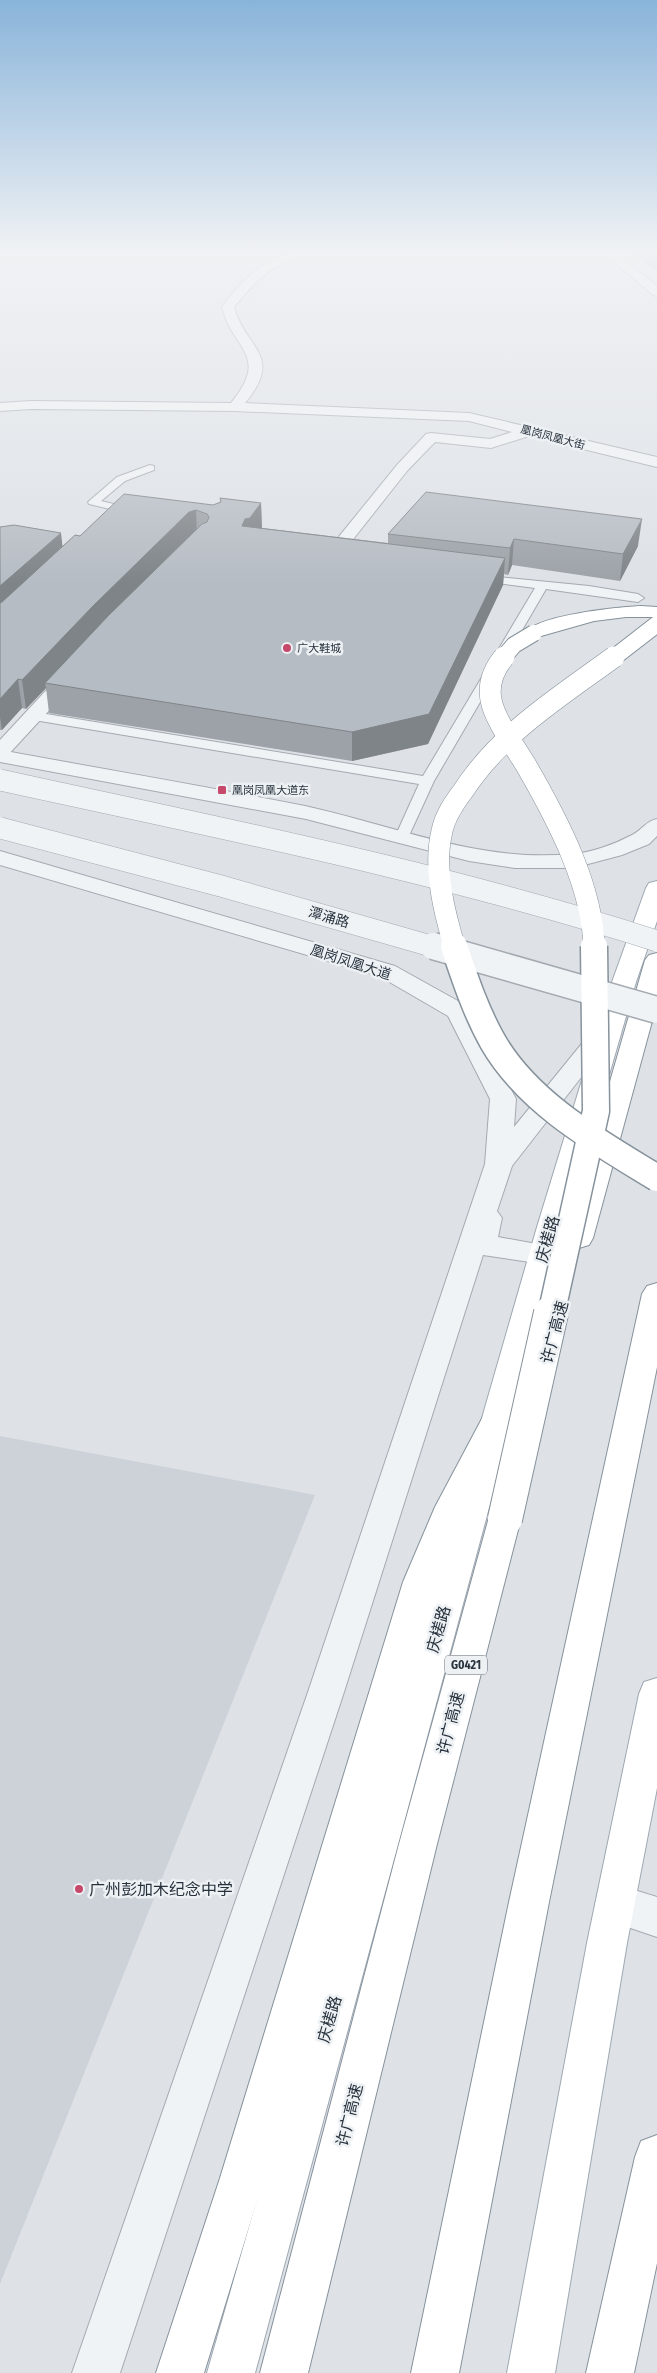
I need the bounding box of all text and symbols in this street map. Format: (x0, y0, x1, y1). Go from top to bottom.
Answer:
street label: 凰岗凤凰大街 (519, 423, 586, 452)
marker: 广大鞋城 (281, 642, 293, 654)
place label: 广大鞋城 (297, 642, 341, 655)
marker: 凰岗凤凰大道东 (216, 784, 228, 796)
place label: 凰岗凤凰大道东 (232, 784, 309, 797)
street label: 潭涌路 (306, 904, 351, 931)
street label: 凰岗凤凰大道 (308, 941, 393, 984)
street label: 庆槎路 (532, 1213, 563, 1265)
street label: 许广高速 (537, 1299, 572, 1366)
street label: 庆槎路 (423, 1603, 454, 1655)
road number: G0421 (445, 1656, 487, 1674)
street label: 许广高速 (433, 1690, 468, 1757)
place label: 广州彭加木纪念中学 (89, 1880, 233, 1899)
marker: 广州彭加木纪念中学 (73, 1883, 85, 1895)
street label: 庆槎路 (314, 1993, 345, 2045)
street label: 许广高速 (333, 2082, 366, 2148)

